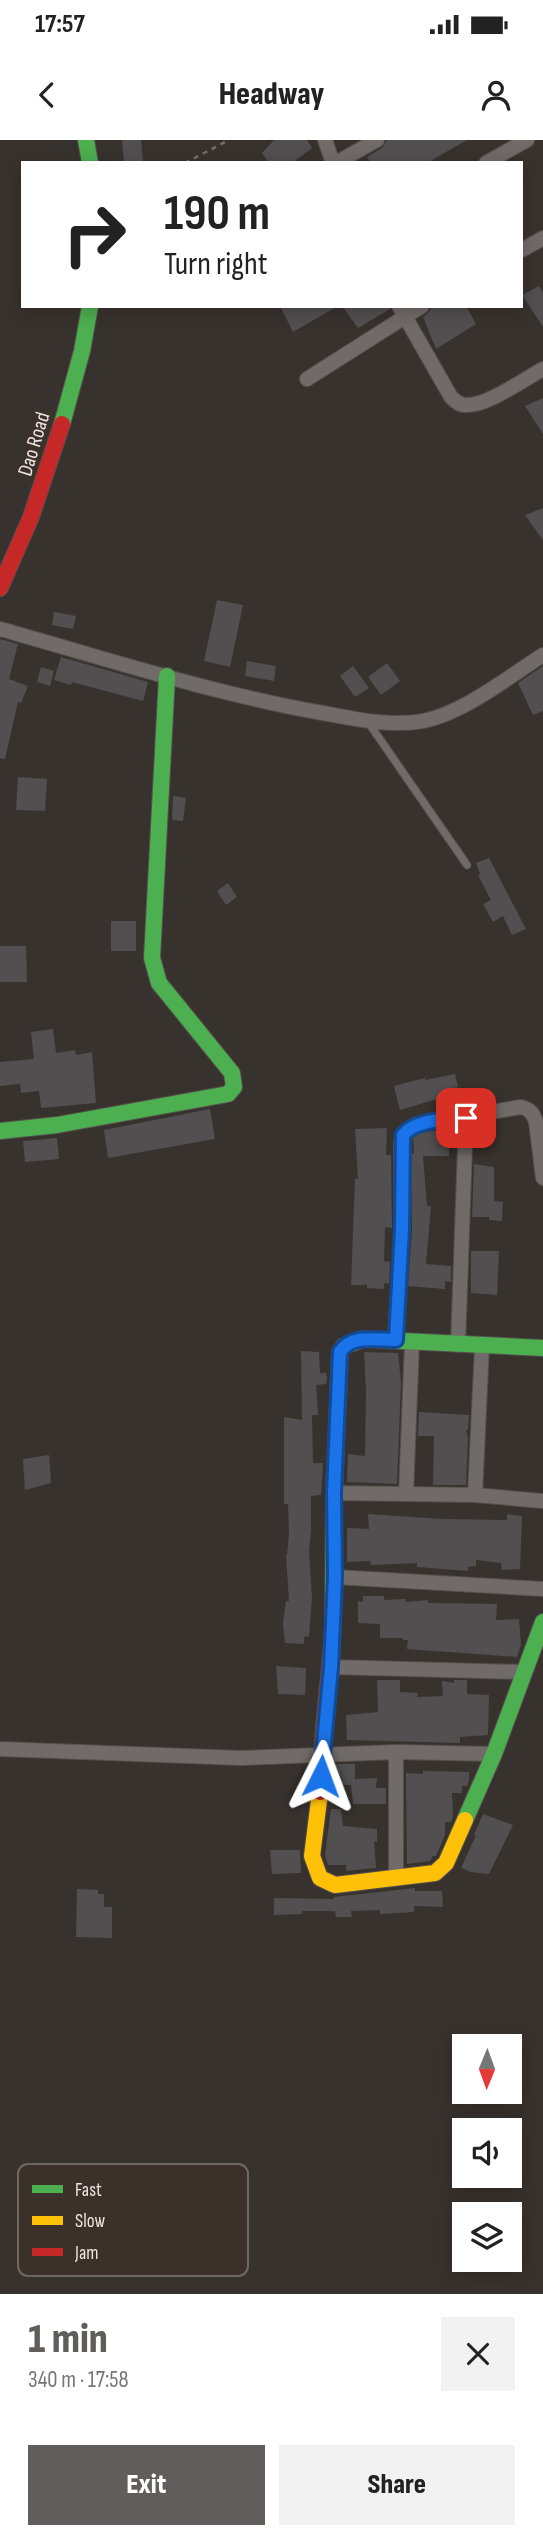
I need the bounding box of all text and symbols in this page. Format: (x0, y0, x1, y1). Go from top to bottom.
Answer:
text: 17:57 (35, 9, 85, 40)
text: Headway (219, 75, 324, 114)
icon: back (28, 76, 66, 114)
icon: person (477, 76, 515, 114)
text: 190 m (164, 185, 270, 244)
icon: right (49, 189, 140, 280)
text: Turn right (164, 245, 268, 284)
street label: Dao Road (12, 409, 56, 479)
pin (436, 1088, 496, 1148)
icon: arrive (447, 1099, 485, 1137)
position arrow (284, 1739, 358, 1813)
north arrow (452, 2034, 522, 2104)
map controls (452, 2034, 522, 2272)
button: sound (452, 2118, 522, 2188)
legend (18, 2164, 248, 2276)
text: Fast (75, 2179, 102, 2202)
button: layers (452, 2202, 522, 2272)
text: Slow (75, 2210, 105, 2233)
text: Jam (74, 2242, 98, 2265)
text: 1 min (28, 2314, 108, 2365)
button: close (441, 2317, 515, 2391)
text: 340 m · 17:58 (28, 2366, 129, 2394)
button: Exit (28, 2445, 265, 2525)
button: Share (279, 2445, 515, 2525)

